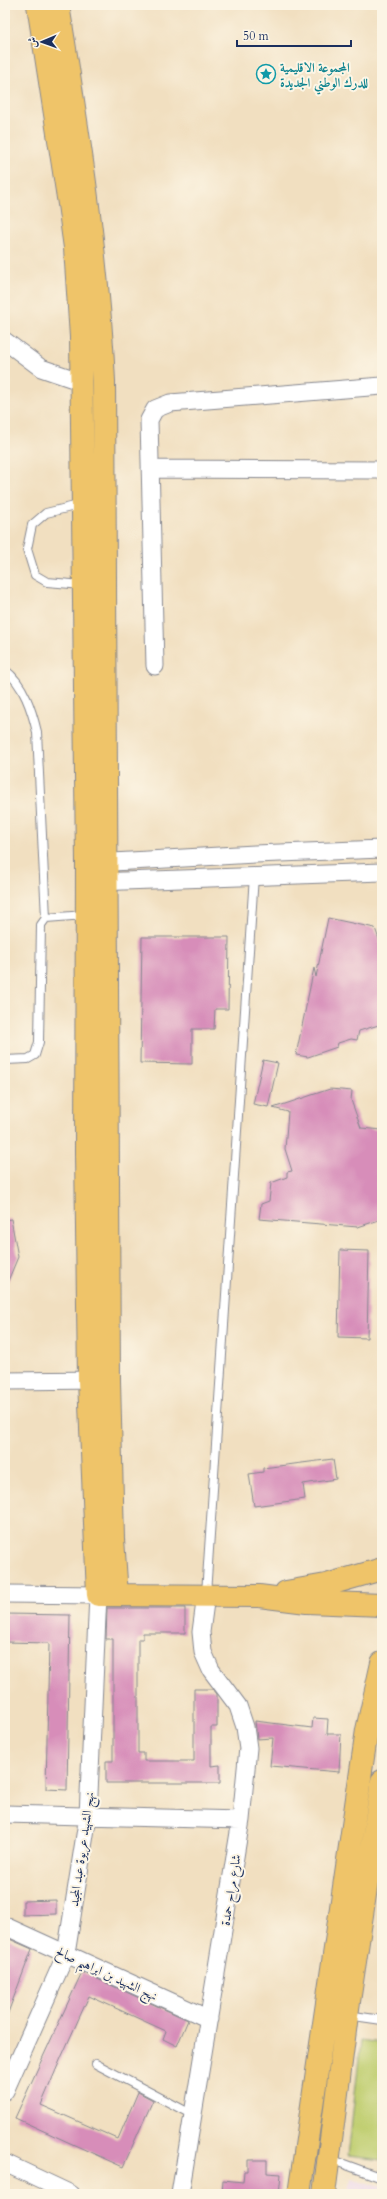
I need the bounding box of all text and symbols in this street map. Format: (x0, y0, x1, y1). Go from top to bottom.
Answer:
north arrow (22, 22, 62, 62)
scale bar (237, 22, 351, 48)
text: 50 m (243, 28, 270, 44)
text: ش (25, 37, 40, 48)
place label: المجموعة الاقليمية للدرك الوطني الجديدة (280, 59, 368, 95)
place icon: المجموعة الاقليمية للدرك الوطني الجديدة (255, 63, 277, 85)
street label: نهج الشهيد عريوة عبد المجيد (65, 1791, 101, 1908)
street label: شارع مراح حمدة (216, 1853, 247, 1927)
street label: نهج الشهيد بن ابراهيم صالح (51, 1942, 160, 2009)

